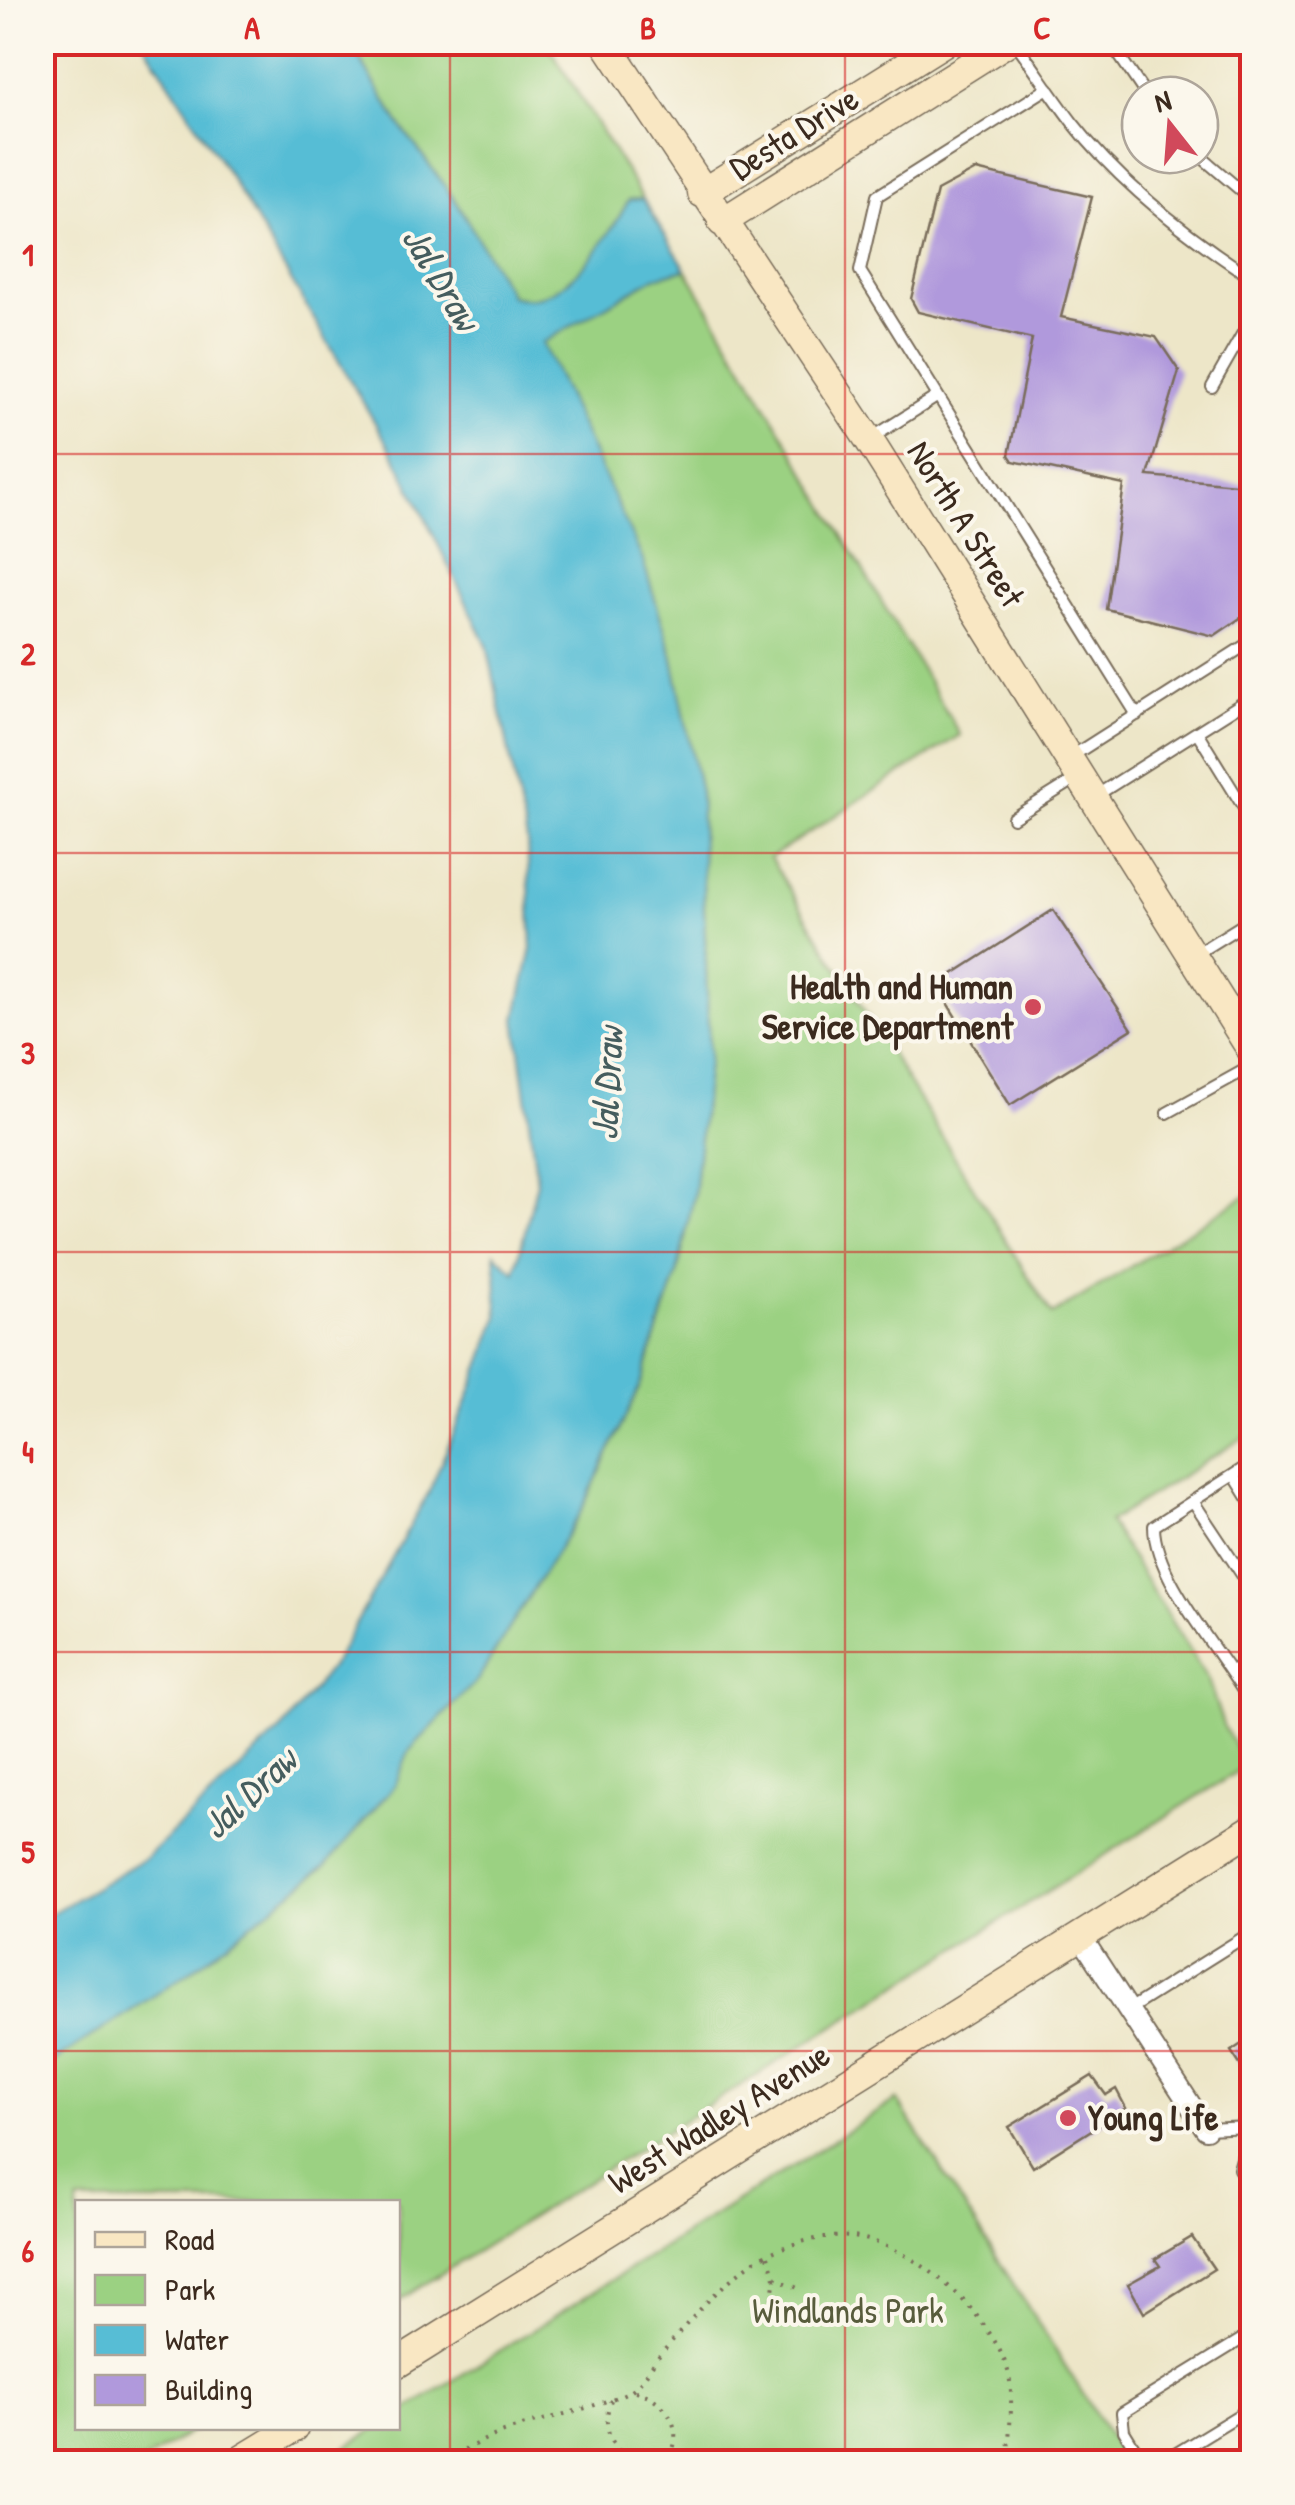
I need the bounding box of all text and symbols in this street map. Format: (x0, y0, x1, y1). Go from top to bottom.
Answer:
text: A (244, 6, 260, 49)
text: B (640, 6, 656, 49)
text: C (1033, 6, 1051, 49)
street label: Desta Drive (720, 75, 867, 191)
north arrow (1120, 75, 1220, 175)
text: N (1150, 81, 1175, 121)
water label: Jal Draw (390, 216, 495, 342)
text: 1 (22, 233, 34, 276)
street label: North A Street (897, 432, 1037, 617)
text: 2 (21, 632, 37, 675)
place label: Health and Human Service Department (762, 963, 1014, 1051)
marker: Health and Human Service Department (1022, 996, 1044, 1018)
water label: Jal Draw (577, 1023, 635, 1142)
text: 3 (21, 1031, 35, 1074)
text: 4 (22, 1430, 34, 1473)
water label: Jal Draw (189, 1732, 310, 1850)
text: 5 (21, 1830, 35, 1873)
street label: West Wadley Avenue (599, 2031, 838, 2204)
place label: Young Life (1088, 2094, 1218, 2142)
marker: Young Life (1057, 2107, 1079, 2129)
legend (75, 2200, 400, 2430)
text: Road (165, 2219, 214, 2259)
text: 6 (22, 2229, 35, 2272)
text: Park (165, 2269, 215, 2309)
park label: Windlands Park (752, 2287, 944, 2334)
text: Water (165, 2319, 229, 2359)
text: Building (165, 2369, 252, 2409)

